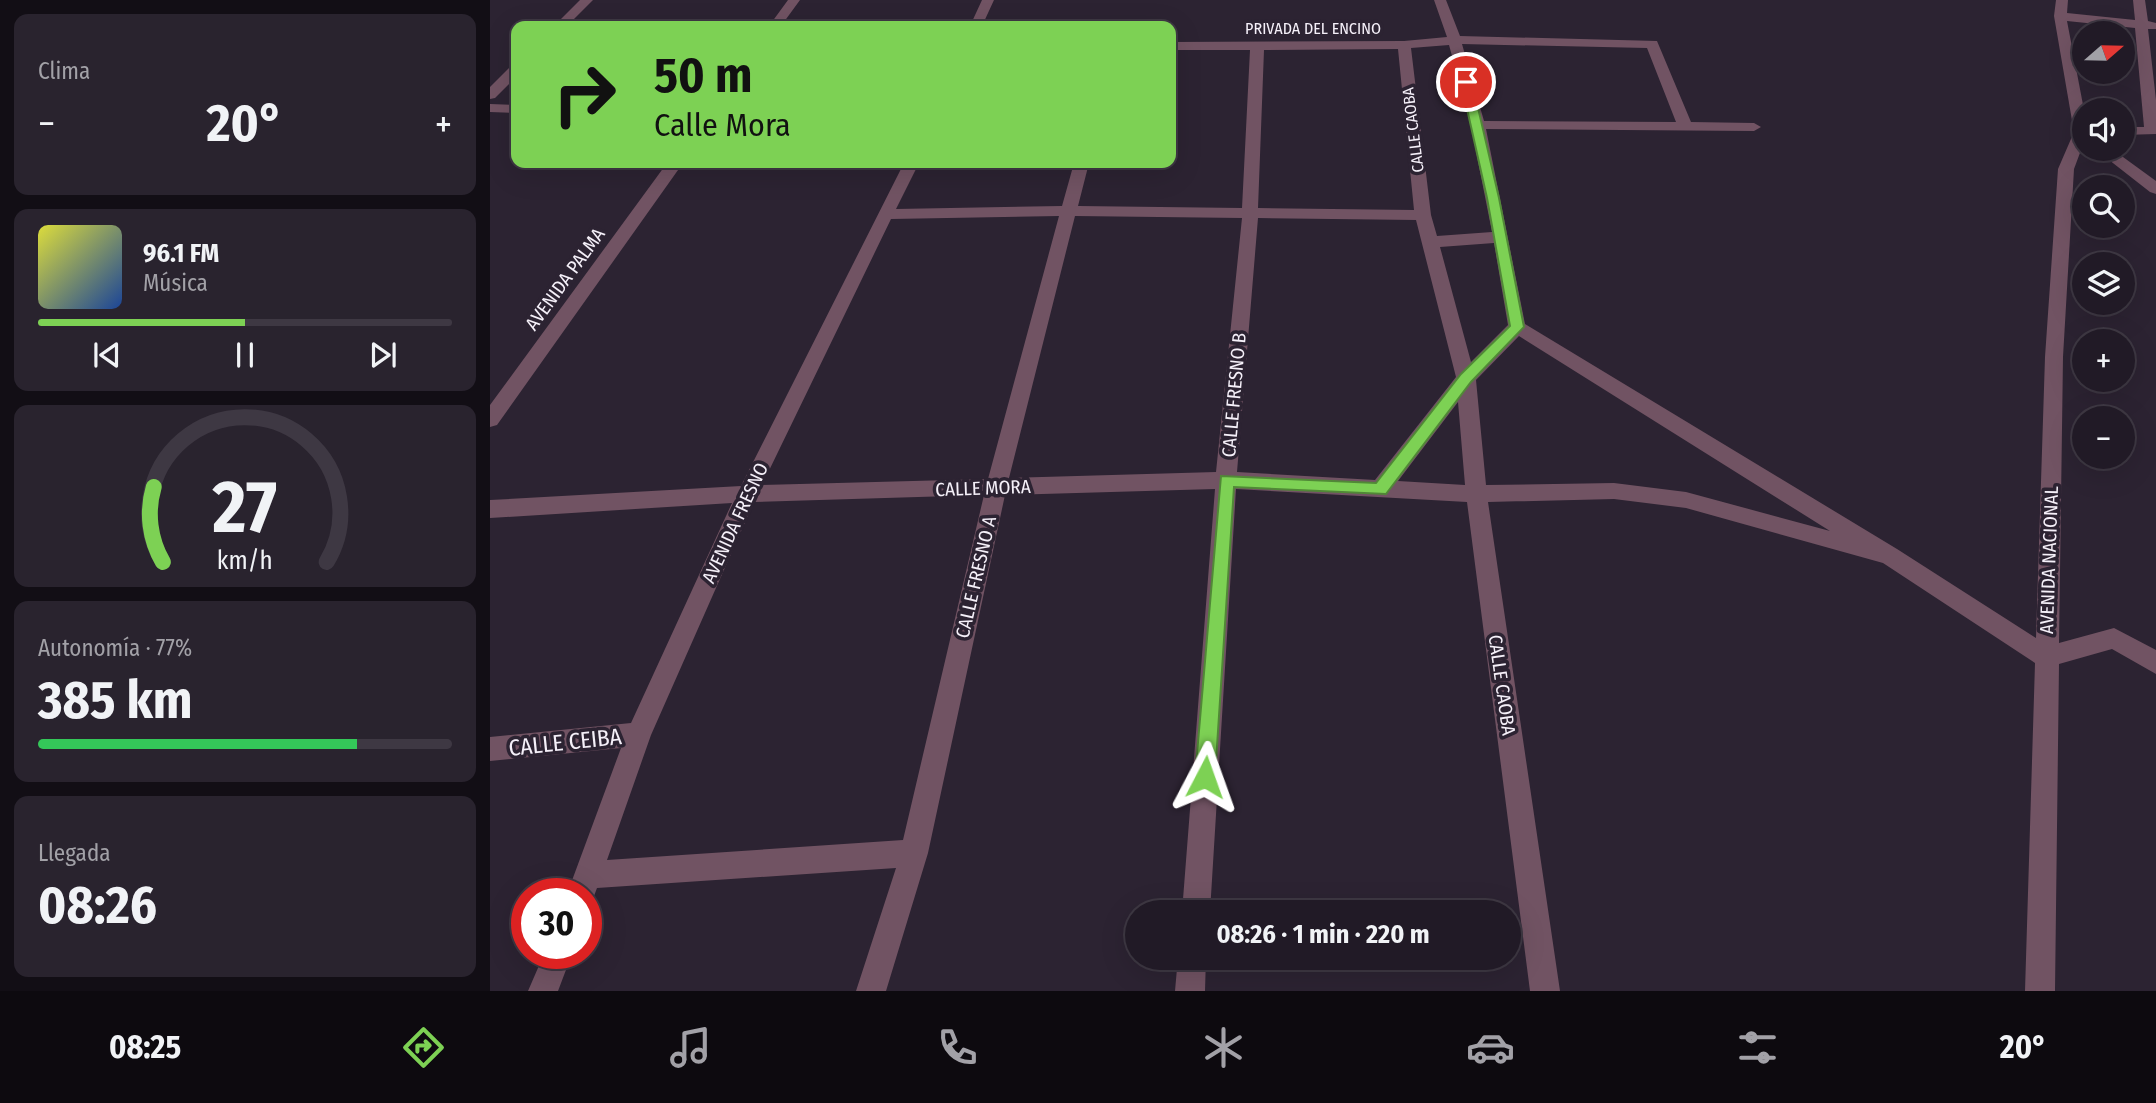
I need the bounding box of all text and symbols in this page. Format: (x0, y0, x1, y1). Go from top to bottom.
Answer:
street label: PRIVADA DEL ENCINO (1245, 19, 1381, 38)
north arrow (2072, 21, 2135, 84)
map controls (2072, 21, 2135, 469)
text: 50 m (654, 46, 752, 105)
icon: right (539, 49, 630, 140)
pin (1436, 52, 1496, 112)
text: Clima (38, 57, 90, 85)
icon: arrive (1447, 63, 1485, 101)
street label: CALLE CAOBA (1398, 86, 1428, 174)
text: 20° (207, 92, 283, 155)
button: sound (2072, 98, 2135, 161)
text: − (38, 101, 55, 147)
text: + (435, 101, 452, 147)
text: Calle Mora (654, 106, 791, 144)
button: search (2072, 175, 2135, 238)
street label: AVENIDA PALMA (520, 223, 610, 335)
text: 96.1 FM (143, 238, 219, 269)
button: layers (2072, 252, 2135, 315)
text: Música (143, 269, 208, 297)
button: + (2072, 329, 2135, 392)
street label: CALLE FRESNO B (1217, 332, 1251, 458)
icon: previous (88, 336, 126, 374)
icon: pause (226, 336, 264, 374)
icon: next (364, 336, 402, 374)
button: − (2072, 406, 2135, 469)
street label: AVENIDA FRESNO (697, 459, 773, 587)
text: 27 (212, 464, 277, 551)
street label: CALLE MORA (935, 475, 1031, 501)
street label: AVENIDA NACIONAL (2035, 485, 2063, 634)
street label: CALLE FRESNO A (951, 514, 1001, 640)
text: km/h (217, 545, 273, 575)
street label: CALLE CAOBA (1484, 633, 1520, 737)
text: Autonomía · 77% (38, 634, 192, 662)
text: 385 km (38, 669, 193, 732)
street label: CALLE CEIBA (507, 722, 623, 762)
position arrow (1168, 740, 1242, 814)
text: Llegada (38, 839, 110, 867)
text: 08:26 (38, 874, 157, 937)
speed limit sign: 30 (511, 878, 602, 969)
text: 08:26 · 1 min · 220 m (1216, 919, 1430, 950)
icon: directions (399, 1023, 448, 1072)
icon: music (666, 1023, 715, 1072)
icon: phone (933, 1023, 982, 1072)
icon: climate (1199, 1023, 1248, 1072)
icon: car (1466, 1023, 1515, 1072)
icon: filters (1733, 1023, 1782, 1072)
text: 08:25 (109, 1028, 181, 1066)
text: 20° (2000, 1028, 2047, 1066)

